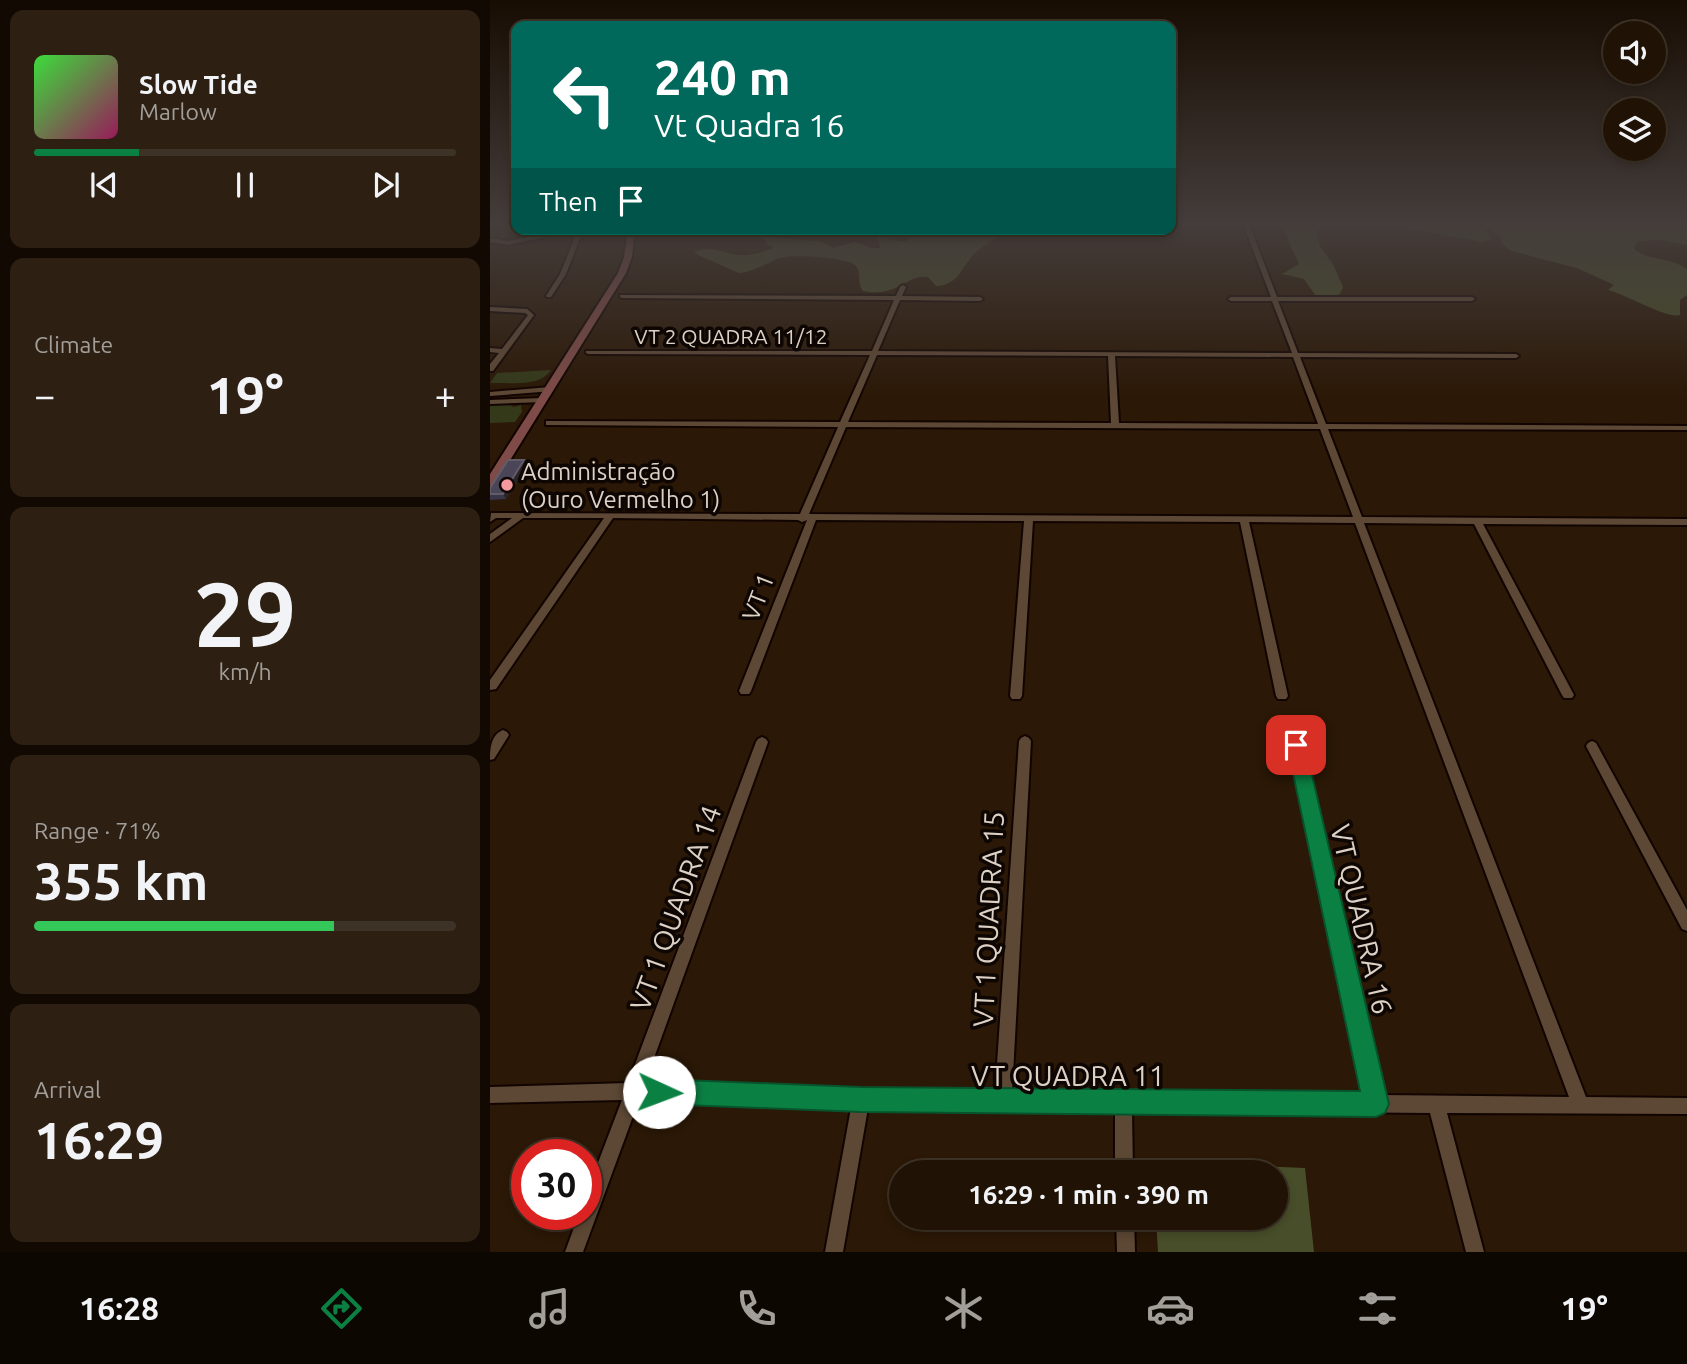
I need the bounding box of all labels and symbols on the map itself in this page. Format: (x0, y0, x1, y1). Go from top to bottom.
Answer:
street label: VT 2 QUADRA 11/12 (634, 324, 828, 348)
place label: Administração (Ouro Vermelho 1) (521, 458, 720, 513)
marker: Administração (Ouro Vermelho 1) (499, 477, 515, 493)
street label: VT 1 (737, 570, 779, 624)
pin (1266, 715, 1326, 775)
street label: VT 1 QUADRA 14 (624, 801, 726, 1015)
street label: VT 1 QUADRA 15 (967, 810, 1009, 1028)
street label: VT QUADRA 16 (1325, 821, 1399, 1017)
position arrow (622, 1055, 696, 1129)
street label: VT QUADRA 11 (971, 1060, 1165, 1091)
speed limit sign: 30 (511, 1139, 602, 1230)

